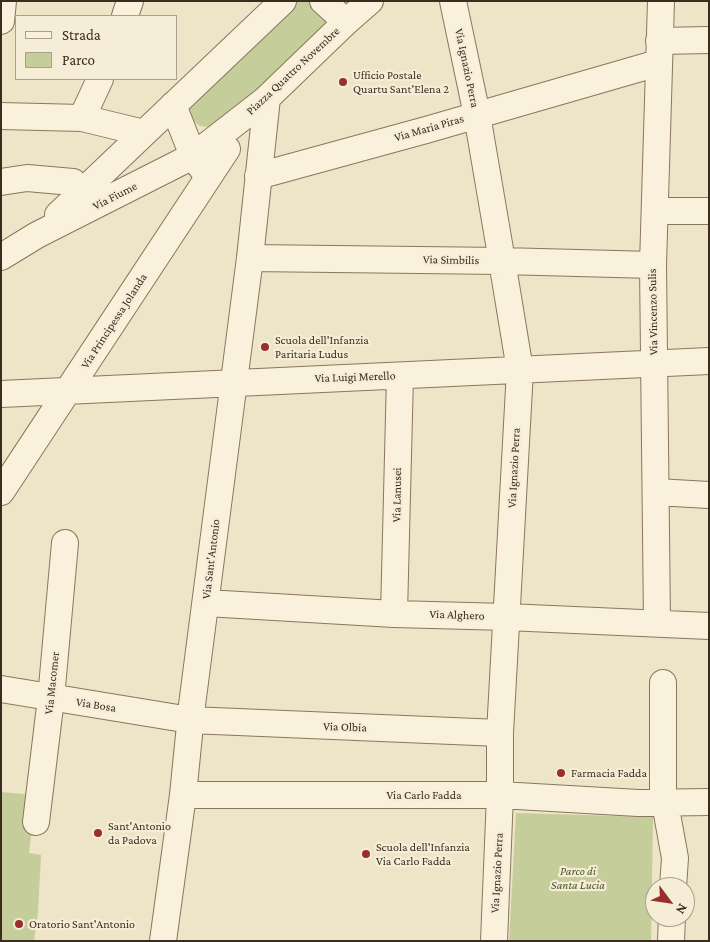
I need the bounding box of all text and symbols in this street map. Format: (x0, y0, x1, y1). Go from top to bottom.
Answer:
legend (15, 15, 178, 80)
street label: Piazza Quattro Novembre (243, 24, 343, 118)
text: Strada (62, 27, 101, 43)
street label: Via Ignazio Perra (452, 27, 482, 109)
text: Parco (62, 52, 95, 68)
place label: Ufficio Postale Quartu Sant'Elena 2 (353, 68, 449, 96)
marker: Ufficio Postale Quartu Sant'Elena 2 (337, 76, 349, 88)
street label: Via Maria Piras (393, 111, 465, 145)
street label: Via Fiume (90, 179, 140, 213)
street label: Via Simbilis (423, 252, 479, 268)
street label: Via Vincenzo Sulis (645, 269, 661, 355)
street label: Via Principessa Jolanda (78, 271, 150, 371)
place label: Scuola dell'Infanzia Paritaria Ludus (275, 333, 369, 361)
marker: Scuola dell'Infanzia Paritaria Ludus (259, 341, 271, 353)
street label: Via Luigi Merello (314, 368, 396, 386)
street label: Via Ignazio Perra (505, 427, 523, 509)
street label: Via Lanusei (389, 467, 405, 523)
street label: Via Sant'Antonio (199, 518, 223, 600)
street label: Via Alghero (429, 607, 485, 623)
street label: Via Macomer (42, 651, 62, 715)
street label: Via Bosa (75, 695, 117, 715)
street label: Via Olbia (323, 719, 367, 735)
place label: Farmacia Fadda (571, 766, 647, 780)
marker: Farmacia Fadda (555, 767, 567, 779)
street label: Via Carlo Fadda (386, 788, 462, 802)
place label: Sant'Antonio da Padova (108, 819, 171, 847)
marker: Sant'Antonio da Padova (92, 827, 104, 839)
street label: Via Ignazio Perra (488, 832, 506, 914)
place label: Scuola dell'Infanzia Via Carlo Fadda (376, 840, 470, 868)
marker: Scuola dell'Infanzia Via Carlo Fadda (360, 848, 372, 860)
park label: Parco di Santa Lucia (551, 864, 605, 892)
north arrow (645, 877, 695, 927)
text: N (673, 901, 691, 917)
place label: Oratorio Sant'Antonio (29, 917, 135, 931)
marker: Oratorio Sant'Antonio (13, 918, 25, 930)

